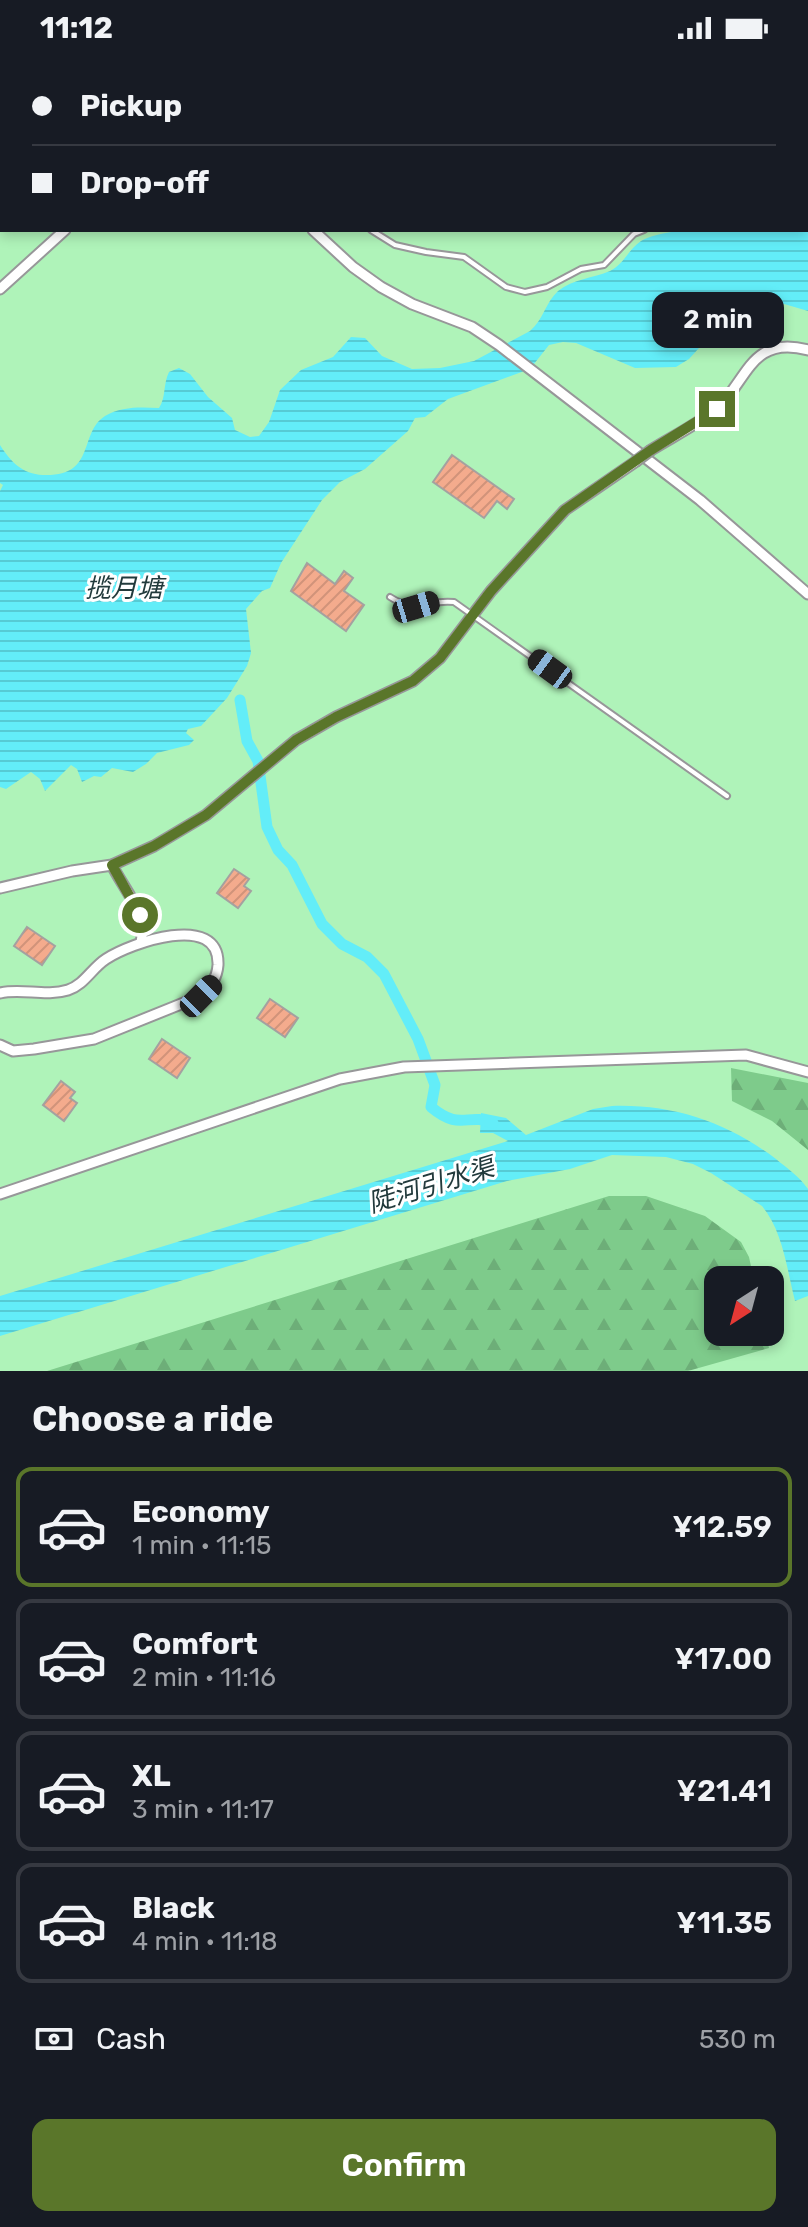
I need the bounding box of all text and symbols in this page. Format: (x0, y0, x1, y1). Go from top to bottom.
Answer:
text: 11:12 (40, 10, 113, 46)
text: Pickup (80, 88, 182, 124)
text: Drop-off (80, 165, 209, 201)
callout: 2 min (651, 293, 783, 349)
text: 2 min (683, 304, 753, 335)
route end (699, 391, 735, 427)
water label: 揽月塘 (85, 573, 167, 604)
car (390, 589, 442, 625)
car (524, 645, 576, 693)
route start (122, 897, 158, 933)
car (176, 971, 226, 1021)
water label: 陡河引水渠 (364, 1150, 502, 1219)
north arrow (704, 1266, 784, 1346)
map controls (704, 1266, 784, 1346)
text: Choose a ride (32, 1397, 273, 1440)
icon: car (36, 1491, 108, 1563)
text: Economy (132, 1494, 270, 1530)
text: ¥12.59 (672, 1509, 772, 1545)
text: 1 min · 11:15 (132, 1530, 271, 1561)
icon: car (36, 1623, 108, 1695)
text: Comfort (132, 1626, 258, 1662)
text: ¥17.00 (674, 1641, 772, 1677)
text: 2 min · 11:16 (132, 1662, 276, 1693)
icon: car (36, 1755, 108, 1827)
text: XL (132, 1758, 171, 1794)
text: ¥21.41 (677, 1773, 772, 1809)
text: 3 min · 11:17 (132, 1794, 274, 1825)
icon: car (36, 1887, 108, 1959)
text: Black (132, 1890, 215, 1926)
text: ¥11.35 (677, 1905, 772, 1941)
text: 4 min · 11:18 (132, 1926, 278, 1957)
icon: cash (32, 2017, 76, 2061)
text: Cash (96, 2021, 166, 2057)
text: 530 m (699, 2024, 776, 2055)
button: Confirm (32, 2119, 776, 2211)

